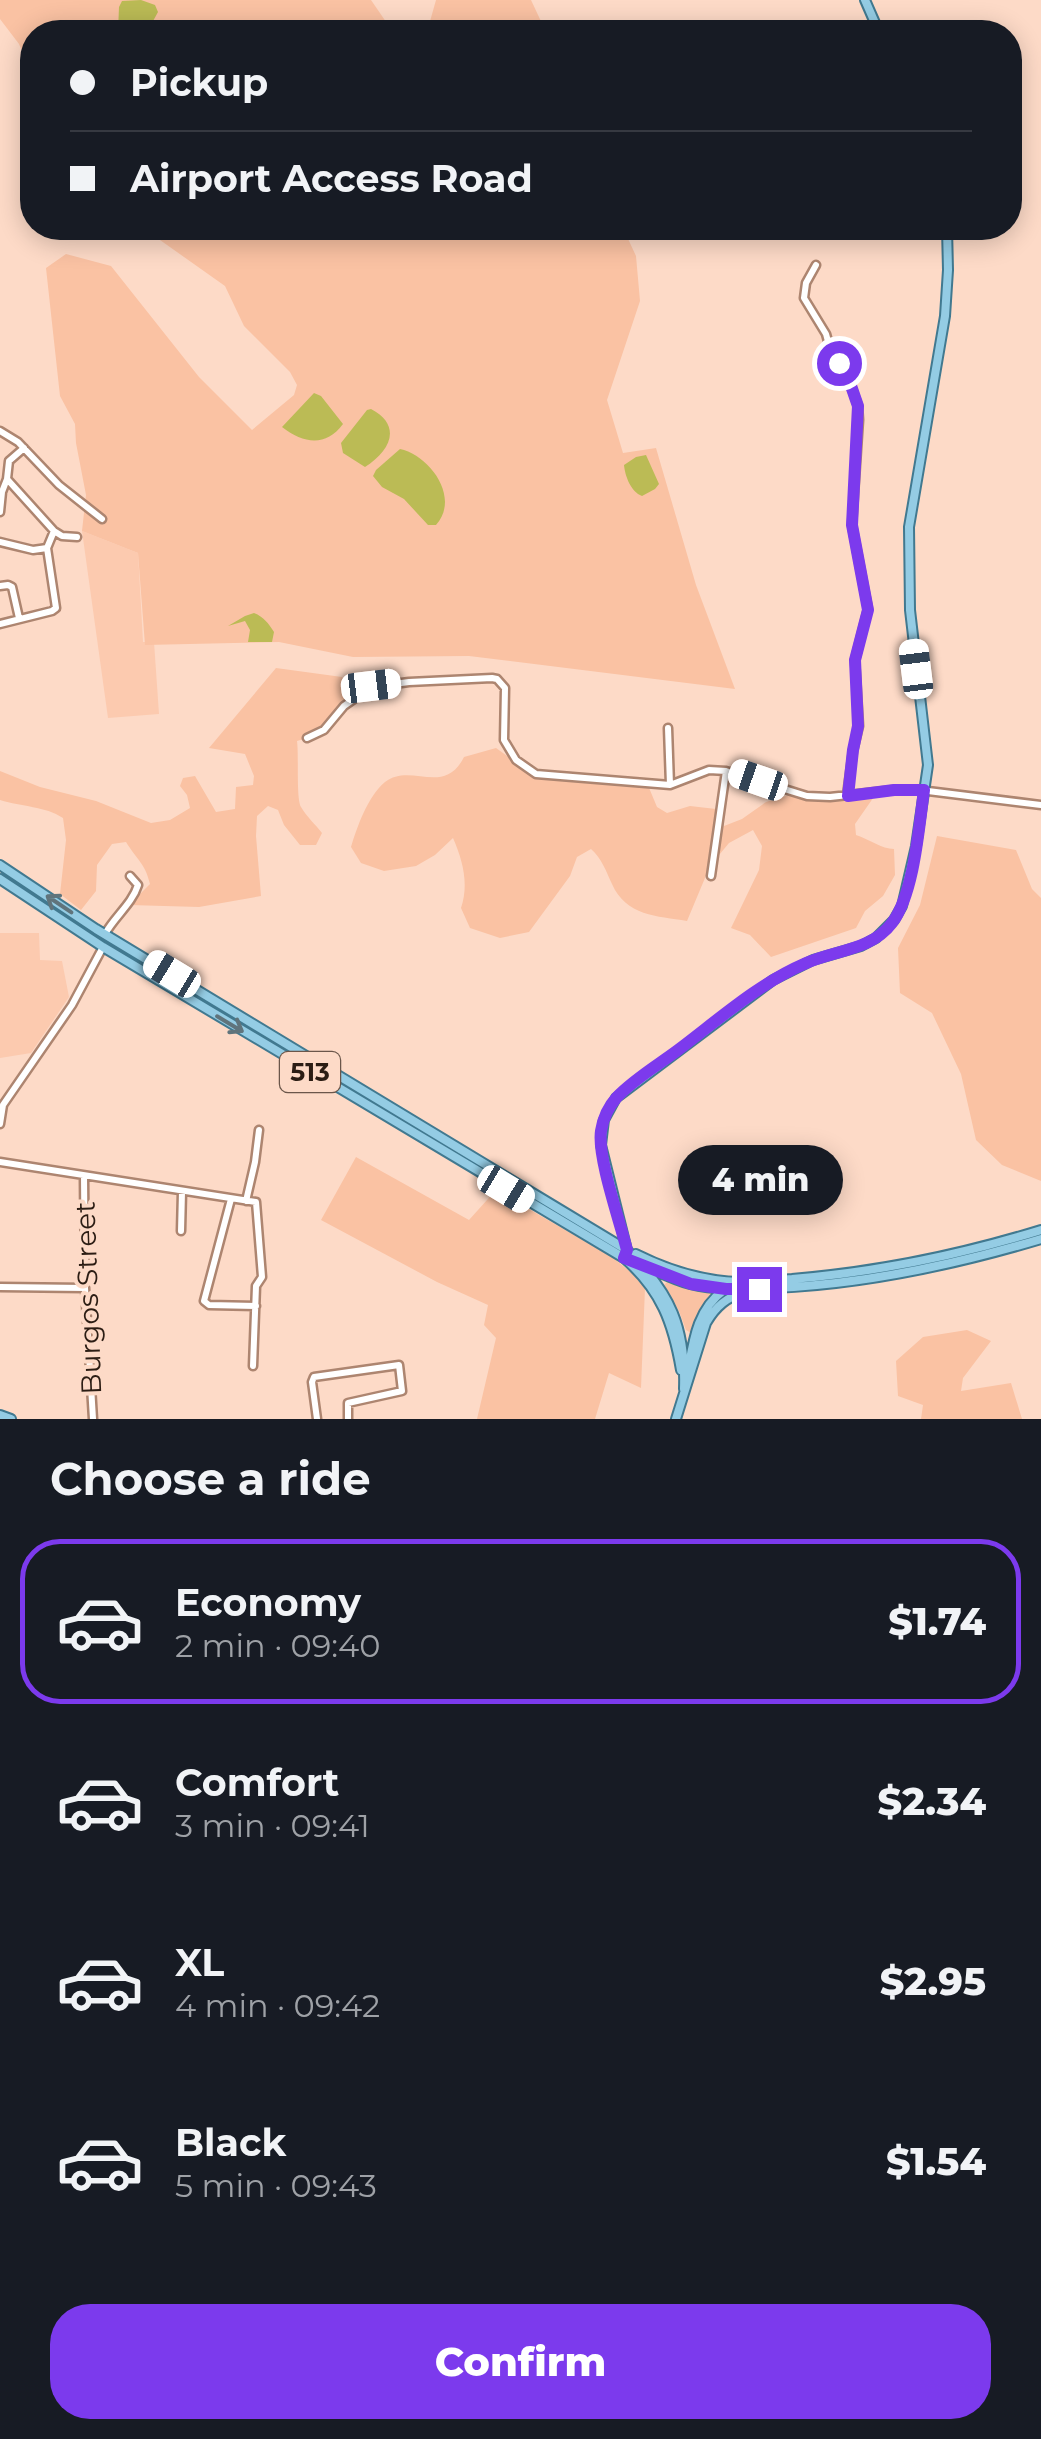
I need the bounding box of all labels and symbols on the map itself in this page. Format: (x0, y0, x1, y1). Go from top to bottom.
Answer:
route start (817, 341, 862, 386)
car (897, 637, 935, 701)
car (339, 667, 403, 705)
car (725, 756, 791, 804)
one-way arrow (46, 894, 74, 915)
car (139, 946, 205, 1002)
one-way arrow (215, 1014, 244, 1034)
road number: 513 (280, 1052, 340, 1092)
callout: 4 min (676, 1144, 842, 1214)
car (473, 1161, 539, 1217)
street label: Burgos Street (68, 1201, 108, 1395)
route end (737, 1267, 782, 1312)

